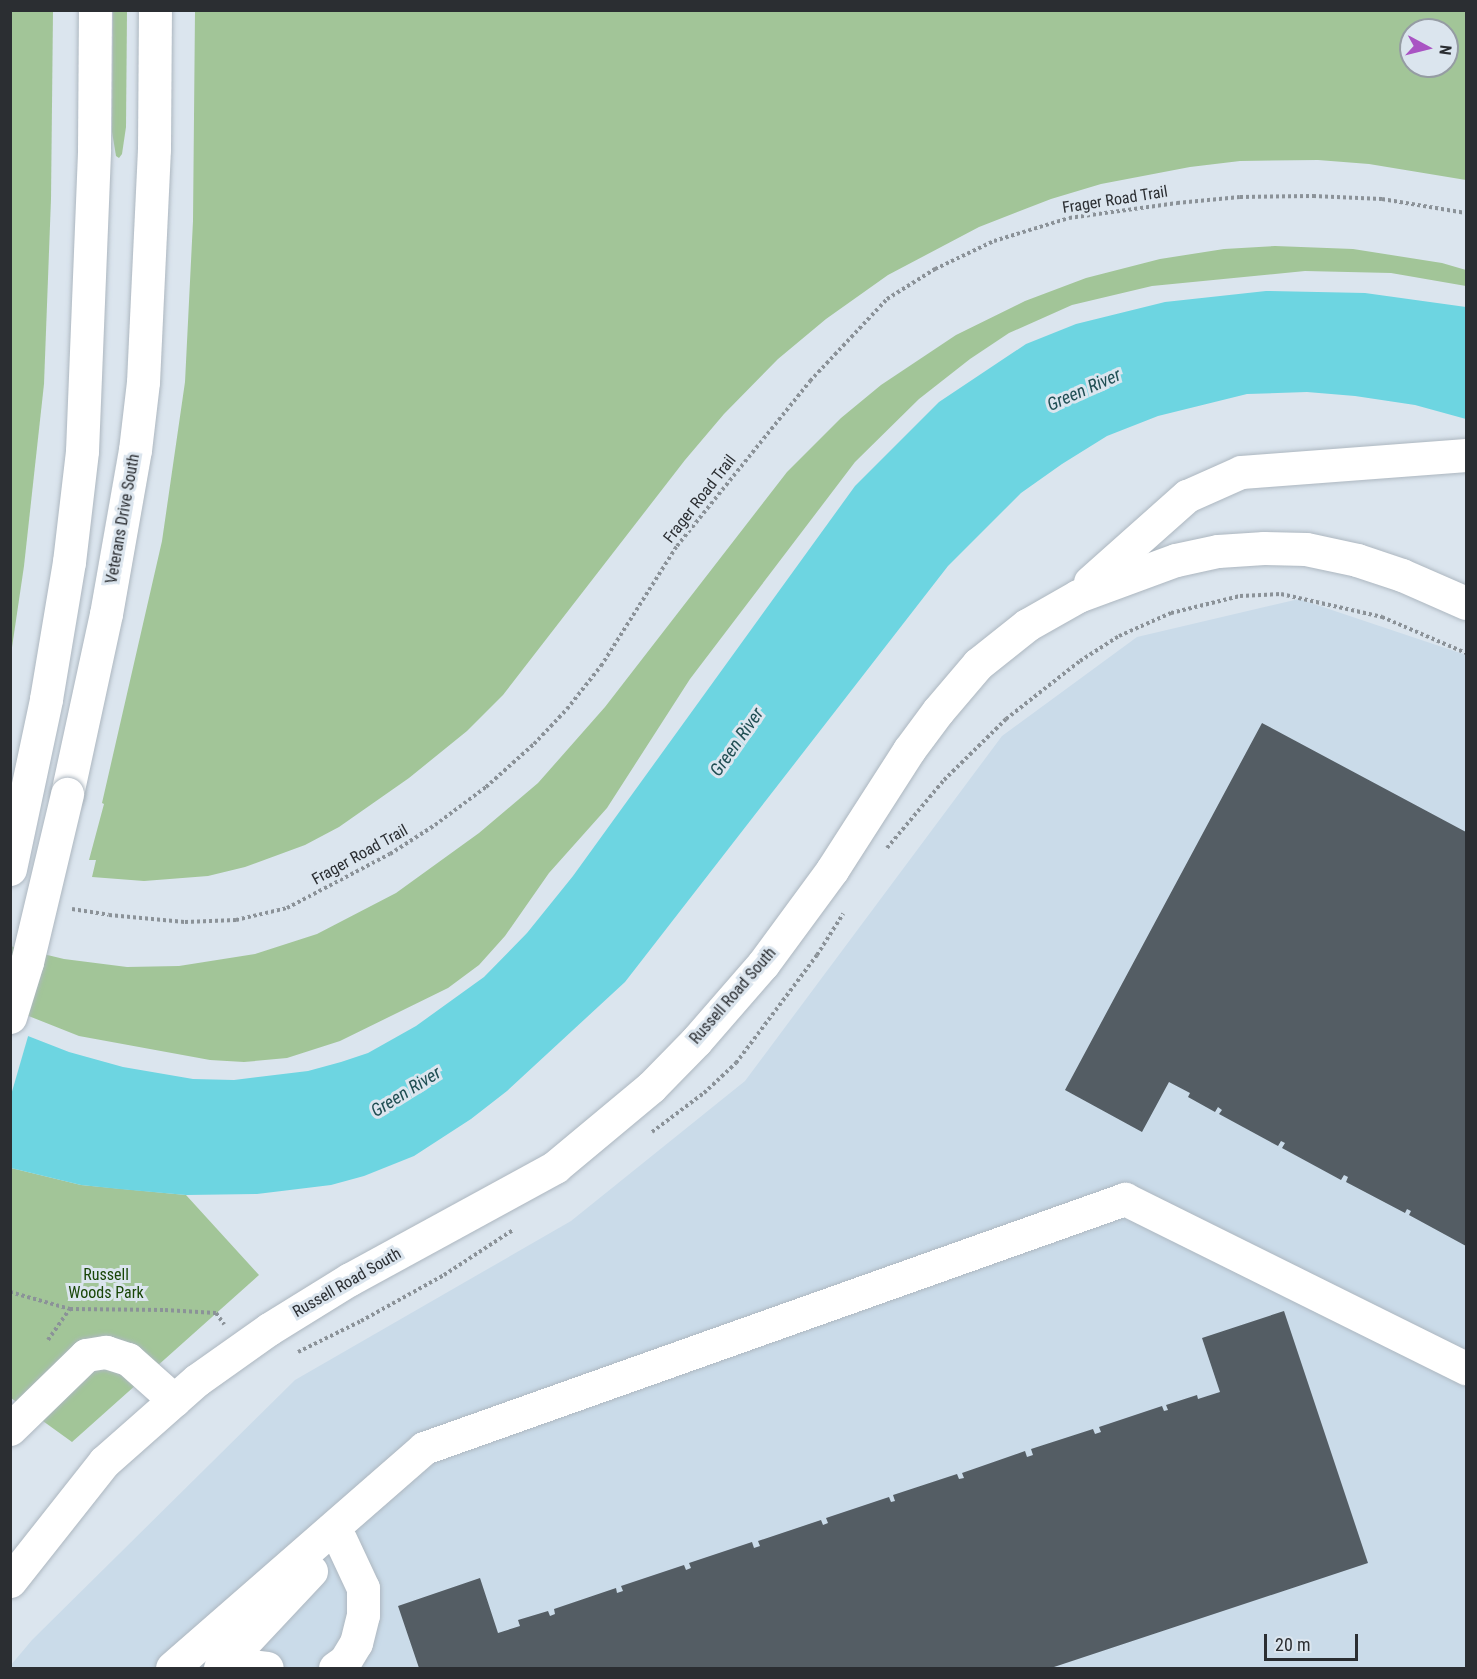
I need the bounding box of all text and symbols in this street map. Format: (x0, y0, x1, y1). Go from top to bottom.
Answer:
north arrow (1399, 18, 1459, 78)
text: N (1435, 44, 1455, 56)
street label: Frager Road Trail (1061, 182, 1169, 218)
water label: Green River (1044, 364, 1124, 416)
street label: Frager Road Trail (660, 451, 740, 547)
street label: Veterans Drive South (102, 453, 144, 585)
water label: Green River (706, 704, 768, 780)
street label: Frager Road Trail (309, 821, 411, 889)
street label: Russell Road South (686, 944, 780, 1048)
water label: Green River (367, 1062, 445, 1122)
street label: Russell Road South (290, 1244, 404, 1322)
park label: Russell Woods Park (68, 1265, 144, 1303)
scale bar (1267, 1622, 1362, 1660)
text: 20 m (1275, 1634, 1310, 1655)

